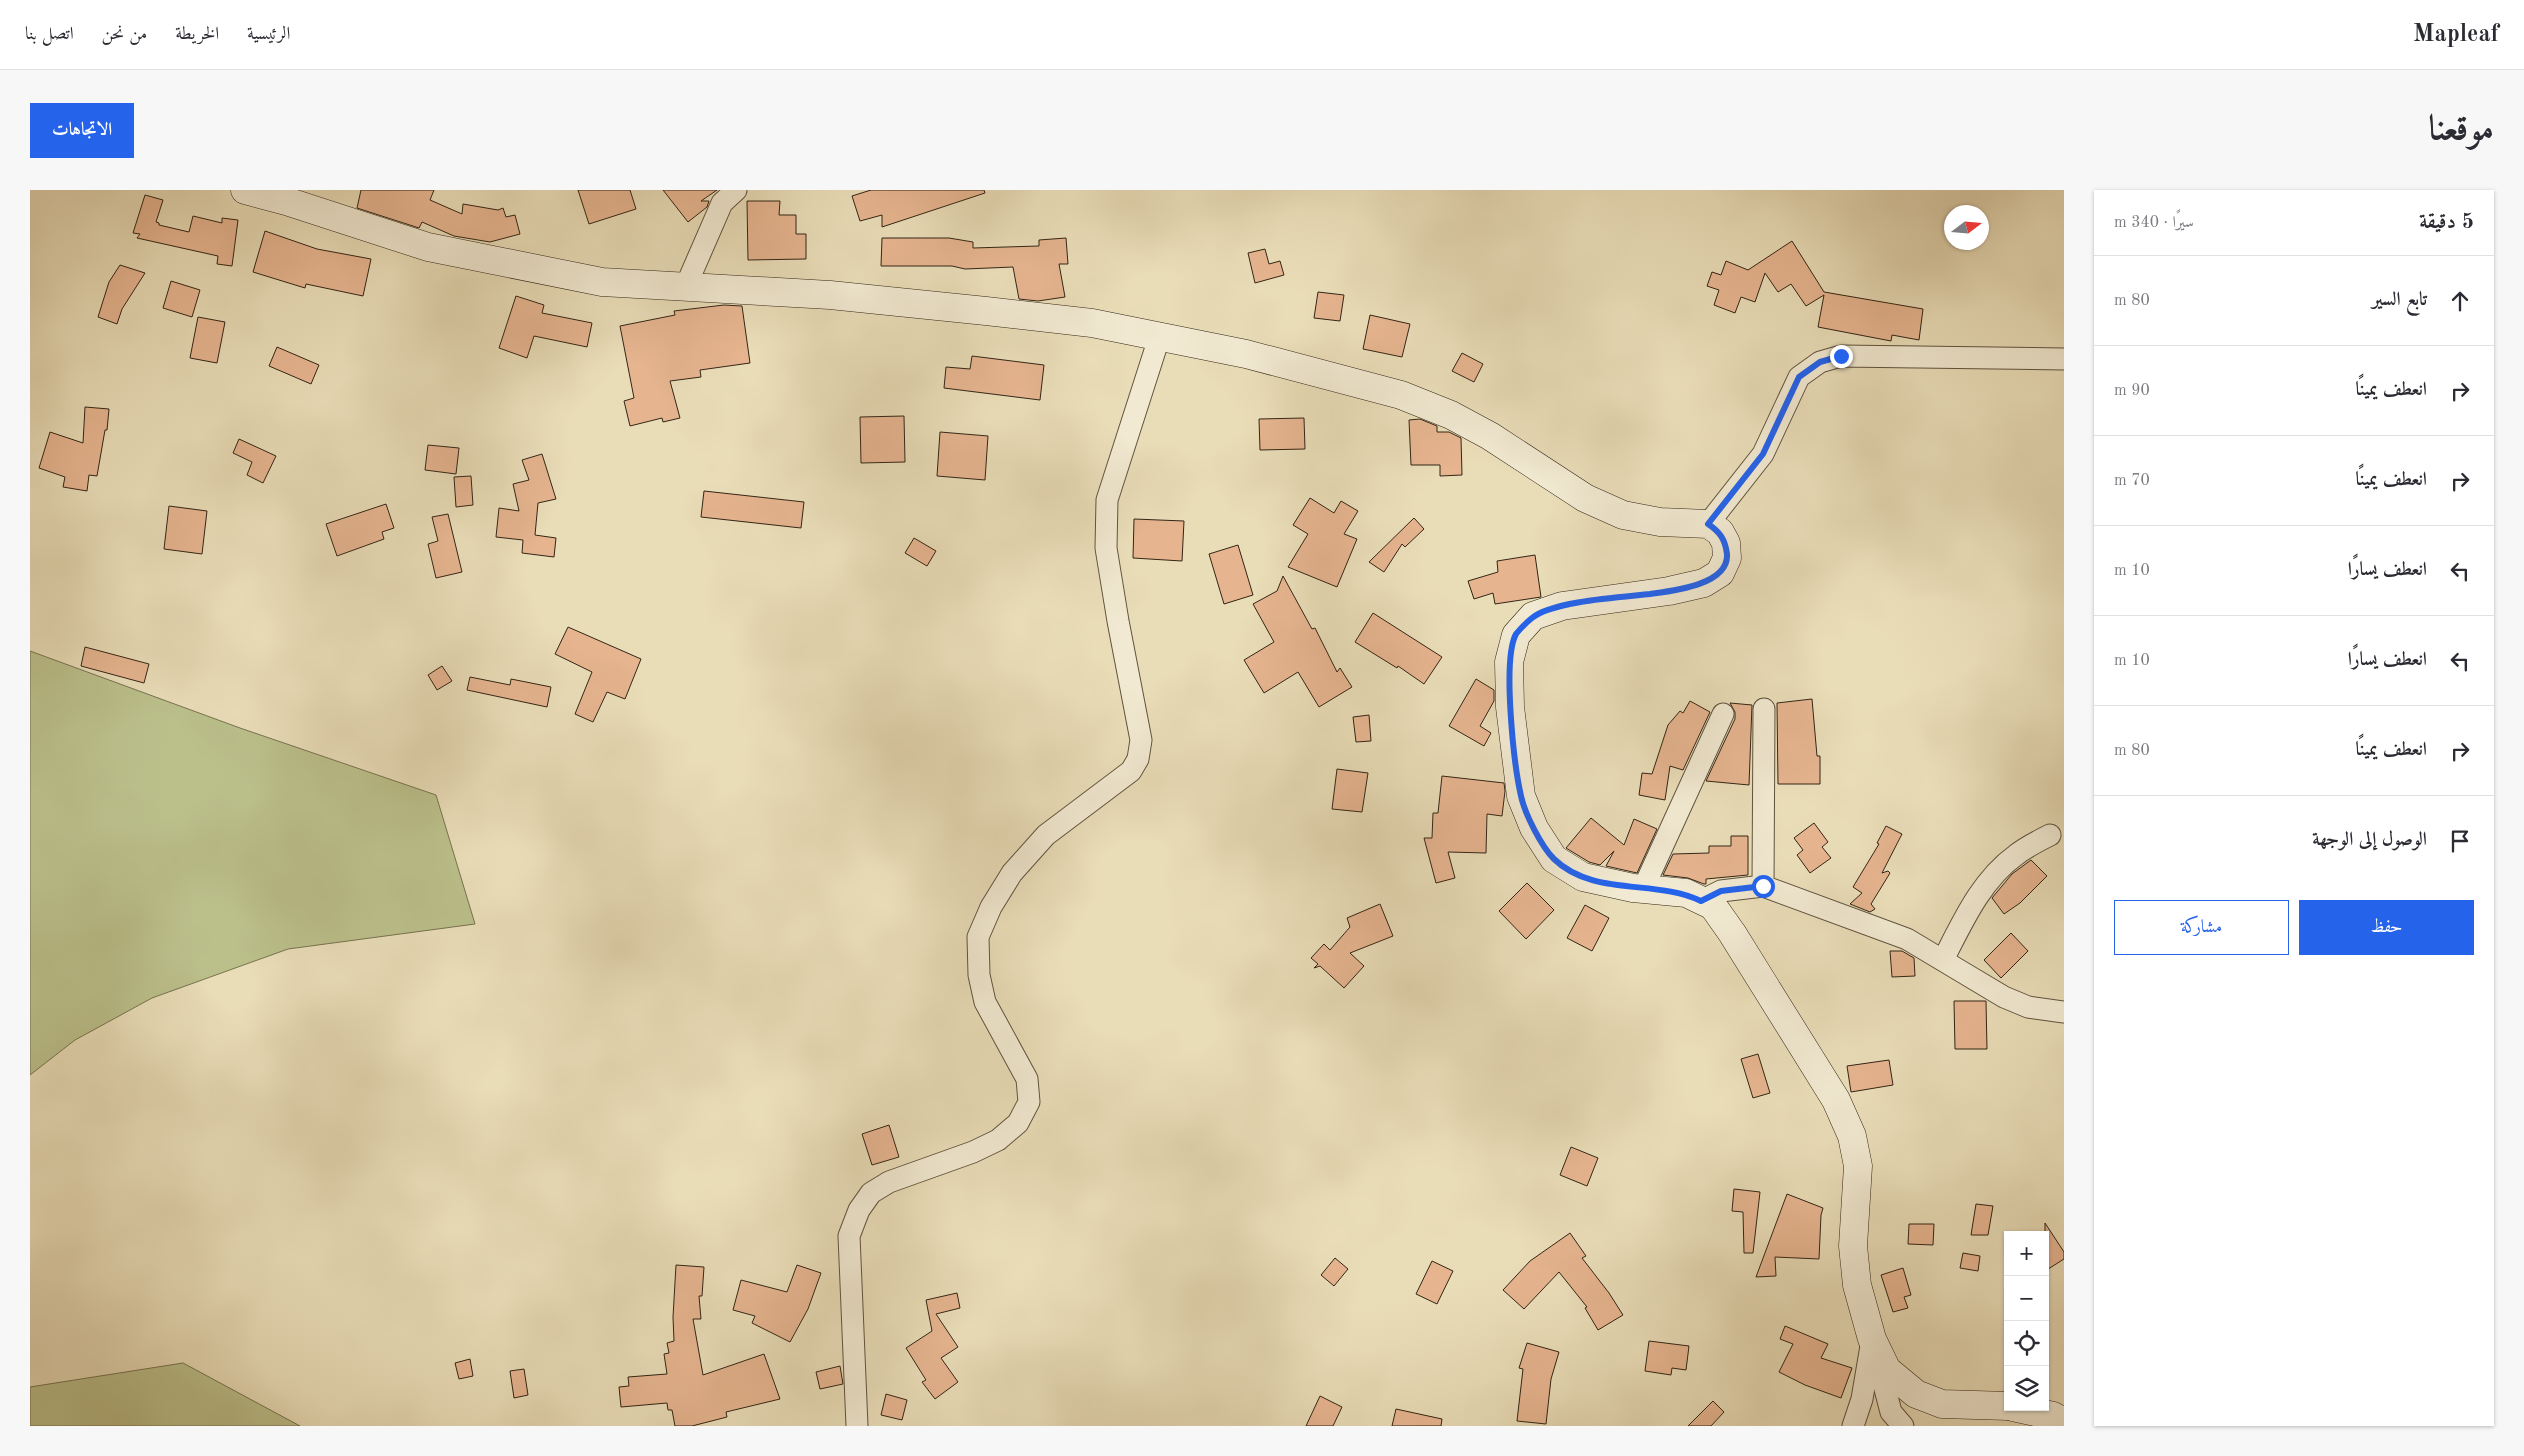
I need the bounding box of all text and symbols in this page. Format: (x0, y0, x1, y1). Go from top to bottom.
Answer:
text: Mapleaf (2413, 23, 2499, 47)
text: اتصل بنا (25, 25, 74, 43)
text: من نحن (102, 25, 147, 43)
text: الخريطة (175, 25, 219, 43)
text: الرئيسية (247, 25, 290, 43)
button: الاتجاهات (30, 103, 134, 158)
text: موقعنا (2429, 112, 2494, 147)
north arrow (1944, 205, 1989, 250)
text: 5 دقيقة (2419, 212, 2474, 233)
text: سيرًا · 340 m (2114, 215, 2194, 231)
icon: ahead (2446, 287, 2474, 315)
text: تابع السير (2372, 291, 2427, 310)
text: 80 m (2114, 293, 2150, 309)
route end (1830, 345, 1853, 368)
icon: right (2446, 377, 2474, 405)
text: انعطف يمينًا (2355, 381, 2427, 400)
text: 90 m (2114, 383, 2150, 399)
icon: right (2446, 467, 2474, 495)
text: انعطف يمينًا (2355, 471, 2427, 490)
text: 70 m (2114, 473, 2150, 489)
icon: left (2446, 557, 2474, 585)
text: انعطف يسارًا (2348, 561, 2427, 580)
text: 10 m (2114, 563, 2150, 579)
icon: left (2446, 647, 2474, 675)
text: انعطف يسارًا (2348, 651, 2427, 670)
text: 10 m (2114, 653, 2150, 669)
icon: right (2446, 737, 2474, 765)
text: انعطف يمينًا (2355, 741, 2427, 760)
text: 80 m (2114, 743, 2150, 759)
icon: arrive (2446, 827, 2474, 855)
text: الوصول إلى الوجهة (2312, 831, 2427, 850)
route start (1752, 875, 1775, 898)
button: مشاركة (2114, 900, 2289, 955)
button: حفظ (2299, 900, 2474, 955)
map controls (2004, 1231, 2049, 1411)
button: + (2004, 1231, 2049, 1276)
button: − (2004, 1276, 2049, 1321)
button: locate (2004, 1321, 2049, 1366)
button: layers (2004, 1366, 2049, 1411)

